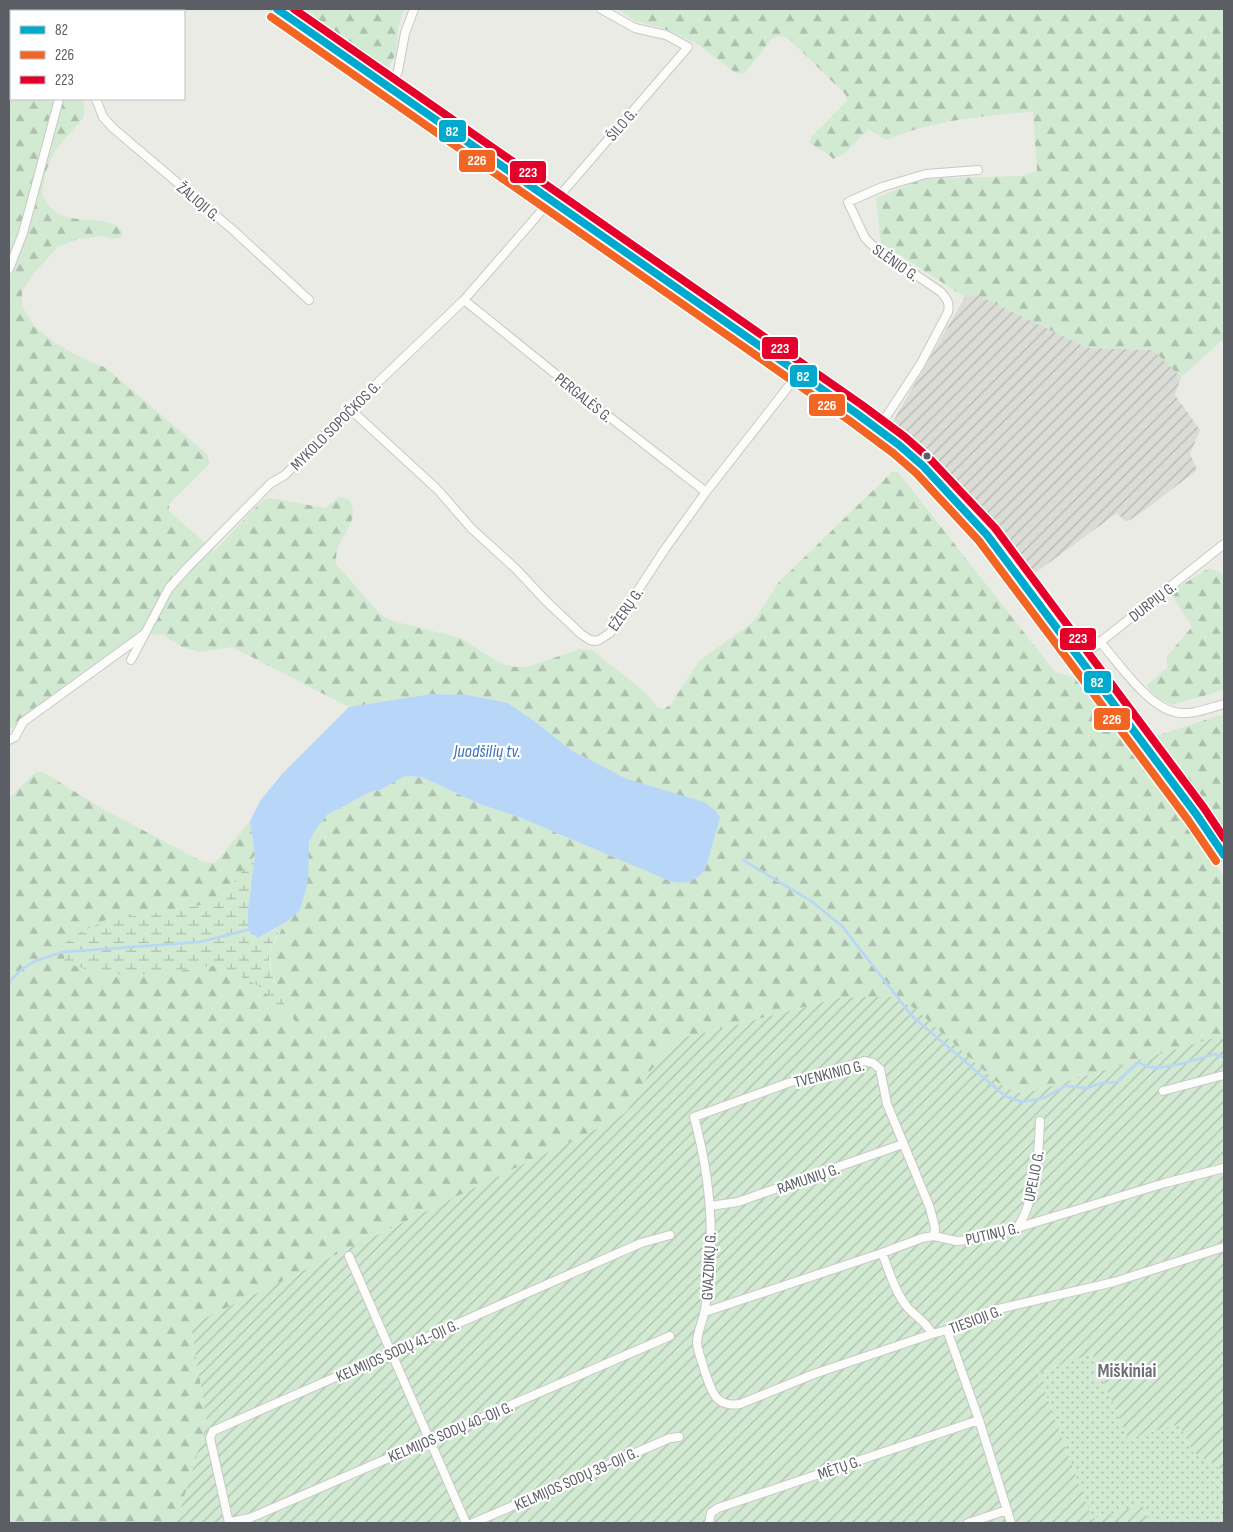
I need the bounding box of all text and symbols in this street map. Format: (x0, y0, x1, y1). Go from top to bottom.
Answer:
legend (10, 10, 185, 100)
text: 82 (55, 21, 68, 40)
text: 226 (55, 46, 74, 65)
text: 223 (55, 71, 74, 90)
street label: ŠILO G. (603, 105, 642, 145)
line badge: 82 (438, 119, 467, 143)
text: 82 (446, 123, 458, 140)
line badge: 226 (458, 149, 496, 173)
text: 226 (468, 152, 487, 169)
line badge: 223 (509, 160, 547, 184)
text: 223 (519, 164, 537, 181)
street label: ŽALIOJI G. (173, 179, 224, 226)
street label: SLĖNIO G. (868, 240, 922, 286)
line badge: 223 (761, 336, 799, 360)
text: 223 (771, 340, 789, 357)
line badge: 82 (789, 364, 818, 388)
text: 82 (797, 368, 809, 385)
street label: PERGALĖS G. (550, 369, 616, 427)
street label: MYKOLO SOPOČKOS G. (287, 377, 385, 475)
line badge: 226 (808, 393, 846, 417)
text: 226 (818, 397, 837, 414)
unlabelled marker (922, 451, 932, 461)
street label: DURPIŲ G. (1126, 578, 1180, 627)
street label: EŽERŲ G. (605, 584, 648, 635)
line badge: 223 (1059, 627, 1097, 651)
text: 223 (1069, 630, 1087, 647)
line badge: 82 (1083, 670, 1112, 694)
text: 82 (1091, 674, 1103, 691)
line badge: 226 (1093, 707, 1131, 731)
text: 226 (1103, 711, 1122, 728)
water label: Juodšilių tv. (453, 741, 520, 762)
street label: TVENKINIO G. (792, 1057, 866, 1092)
street label: UPELIO G. (1020, 1149, 1049, 1204)
street label: RAMUNIŲ G. (775, 1160, 842, 1199)
street label: PUTINŲ G. (964, 1219, 1021, 1250)
street label: GVAZDIKŲ G. (698, 1232, 721, 1301)
street label: TIESIOJI G. (947, 1302, 1004, 1339)
street label: KELMIJOS SODŲ 41-OJI G. (333, 1316, 462, 1387)
district label: Miškiniai (1098, 1360, 1157, 1383)
street label: KELMIJOS SODŲ 40-OJI G. (385, 1398, 516, 1467)
street label: KELMIJOS SODŲ 39-OJI G. (512, 1444, 641, 1515)
street label: MĖTŲ G. (816, 1452, 863, 1485)

